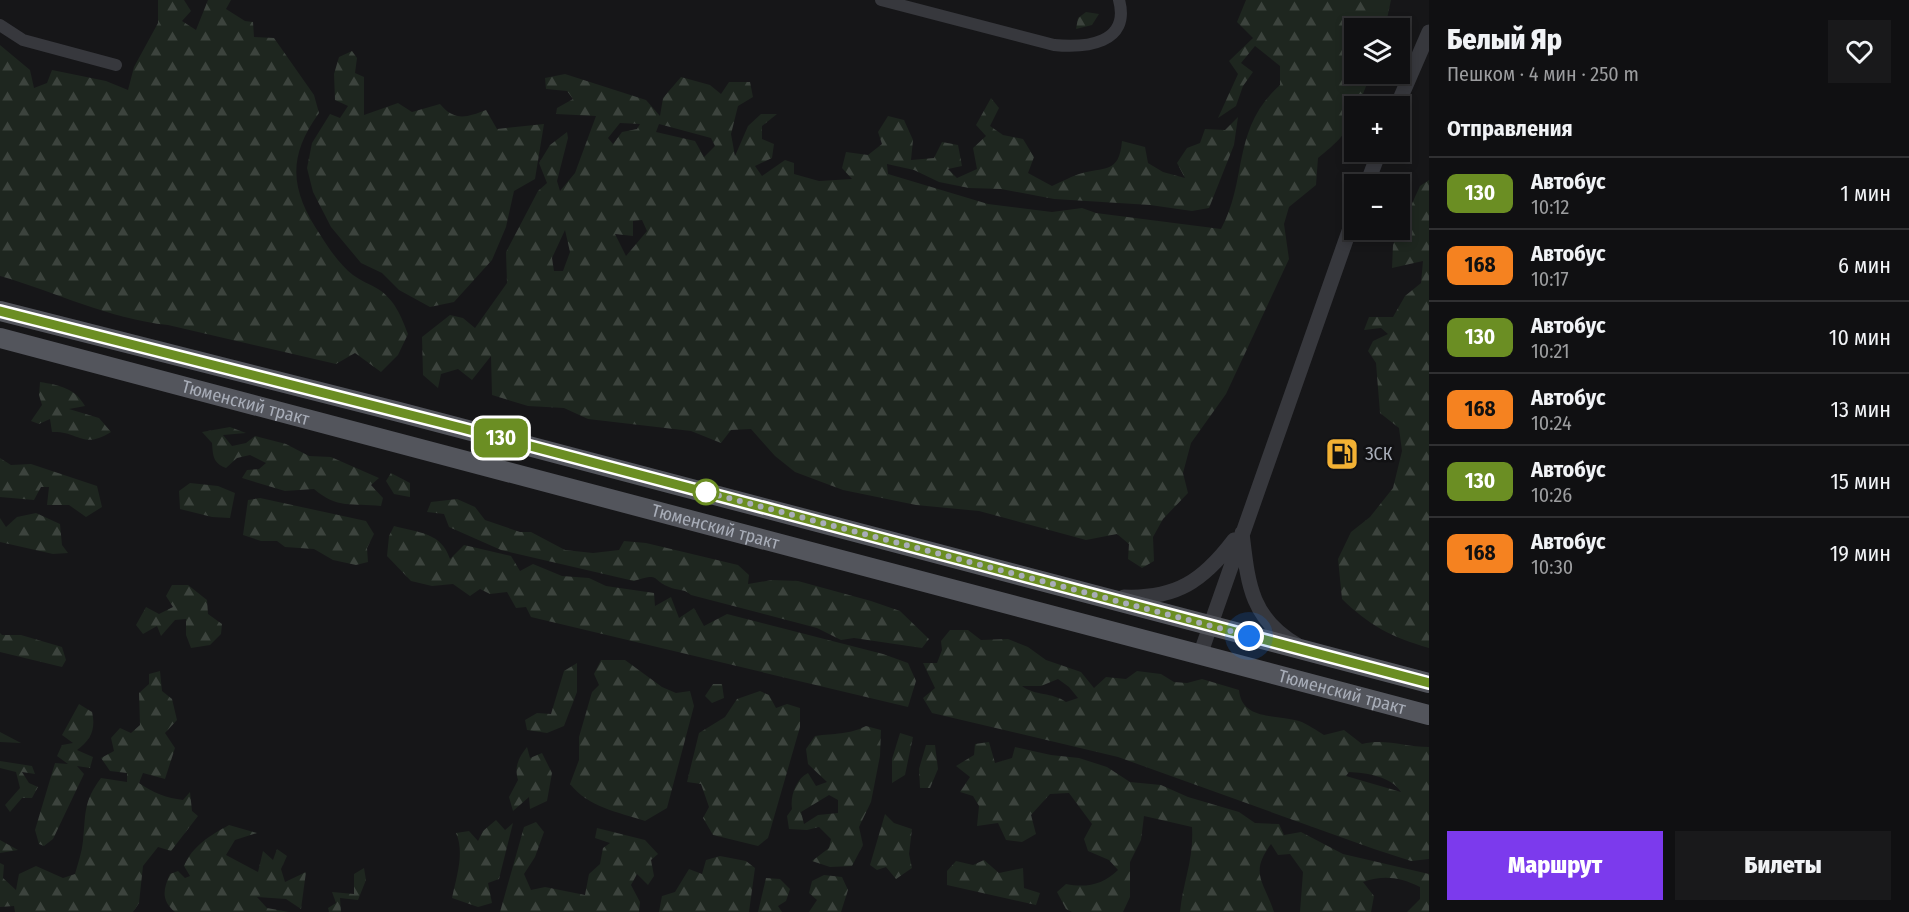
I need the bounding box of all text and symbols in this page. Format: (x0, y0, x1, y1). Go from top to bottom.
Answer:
map controls (1344, 18, 1410, 240)
button: layers (1344, 18, 1410, 84)
button: heart (1828, 20, 1891, 83)
text: Белый Яр (1447, 23, 1562, 56)
text: Пешком · 4 мин · 250 m (1447, 62, 1639, 86)
button: + (1344, 96, 1410, 162)
text: Отправления (1447, 115, 1573, 142)
text: Автобус (1531, 168, 1606, 195)
button: − (1344, 174, 1410, 240)
text: 130 (1465, 180, 1495, 206)
text: 1 мин (1840, 180, 1891, 207)
text: 10:12 (1531, 195, 1569, 219)
text: Автобус (1531, 240, 1606, 267)
text: 168 (1465, 252, 1495, 278)
text: 6 мин (1838, 252, 1891, 279)
text: 10:17 (1531, 267, 1569, 291)
text: Автобус (1531, 312, 1606, 339)
text: 130 (1465, 324, 1495, 350)
text: 10 мин (1829, 324, 1891, 351)
text: 10:21 (1531, 339, 1570, 363)
street label: Тюменский тракт (179, 375, 312, 430)
text: Автобус (1531, 384, 1606, 411)
text: 168 (1465, 396, 1495, 422)
text: 13 мин (1830, 396, 1891, 423)
text: 10:24 (1531, 411, 1572, 435)
line badge: 130 (466, 418, 536, 458)
text: 130 (486, 425, 516, 451)
fuel station icon: ЗСК (1324, 436, 1360, 472)
place label: ЗСК (1365, 443, 1393, 465)
text: Автобус (1531, 456, 1606, 483)
text: 130 (1465, 468, 1495, 494)
text: 15 мин (1830, 468, 1891, 495)
unlabelled marker (693, 479, 719, 505)
text: 10:26 (1531, 483, 1572, 507)
street label: Тюменский тракт (649, 499, 782, 554)
text: Автобус (1531, 528, 1606, 555)
text: 168 (1465, 540, 1495, 566)
text: 19 мин (1830, 540, 1891, 567)
text: 10:30 (1531, 555, 1573, 579)
your location (1234, 621, 1264, 651)
street label: Тюменский тракт (1276, 665, 1409, 720)
button: Маршрут (1447, 831, 1663, 900)
button: Билеты (1675, 831, 1891, 900)

